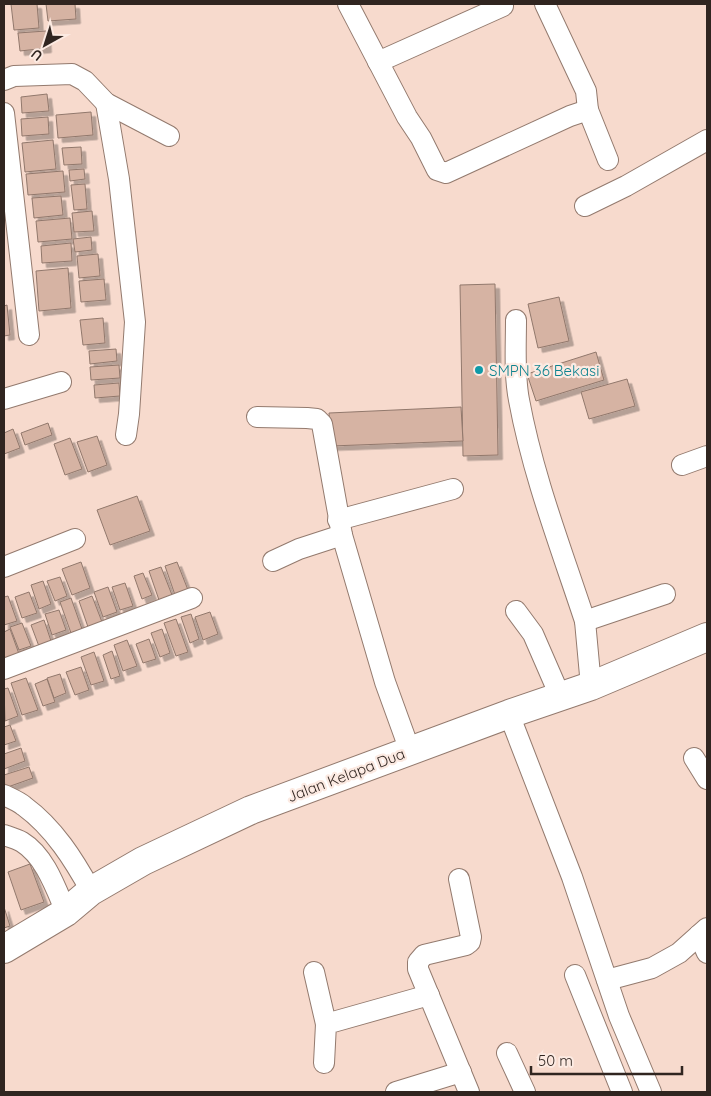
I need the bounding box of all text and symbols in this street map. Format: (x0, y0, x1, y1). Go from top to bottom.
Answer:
north arrow (20, 20, 70, 70)
text: U (27, 45, 46, 65)
place label: SMPN 36 Bekasi (489, 361, 599, 380)
marker: SMPN 36 Bekasi (473, 364, 485, 376)
street label: Jalan Kelapa Dua (284, 744, 408, 806)
scale bar (531, 1044, 682, 1076)
text: 50 m (538, 1051, 573, 1070)

